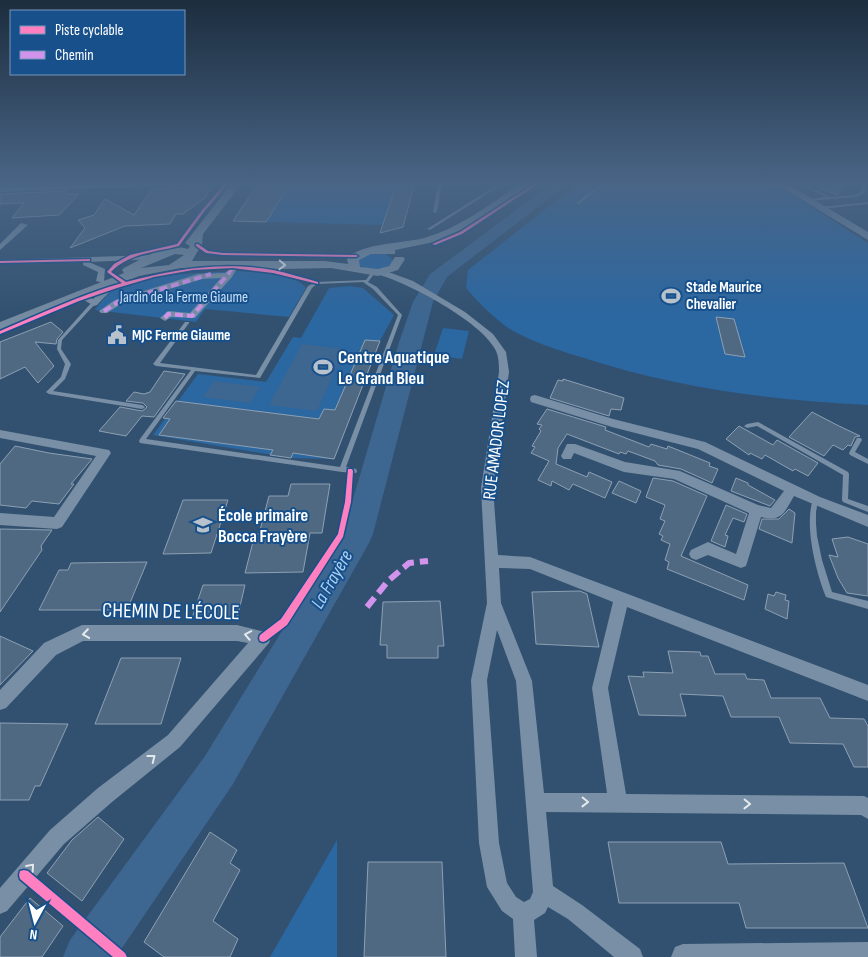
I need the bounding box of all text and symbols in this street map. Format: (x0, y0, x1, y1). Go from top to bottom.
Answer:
legend (10, 10, 185, 75)
text: Piste cyclable (55, 21, 124, 40)
text: Chemin (55, 46, 94, 65)
one-way arrow (278, 260, 286, 271)
place label: Stade Maurice Chevalier (686, 278, 762, 314)
sports icon: Stade Maurice Chevalier (660, 285, 682, 307)
park label: Jardin de la Ferme Giaume (119, 288, 248, 307)
public building icon: MJC Ferme Giaume (106, 324, 128, 346)
place label: MJC Ferme Giaume (132, 326, 231, 345)
place label: Centre Aquatique Le Grand Bleu (338, 347, 449, 389)
sports icon: Centre Aquatique Le Grand Bleu (312, 356, 334, 378)
street label: RUE AMADOR LOPEZ (479, 379, 514, 501)
place label: École primaire Bocca Frayère (218, 505, 308, 547)
school or university icon: École primaire Bocca Frayère (192, 514, 214, 536)
water label: La Frayère (306, 546, 358, 613)
street label: CHEMIN DE L'ÉCOLE (102, 598, 240, 625)
one-way arrow (81, 628, 89, 639)
one-way arrow (243, 630, 252, 640)
one-way arrow (146, 755, 156, 764)
one-way arrow (581, 797, 589, 807)
one-way arrow (743, 799, 751, 810)
one-way arrow (26, 863, 35, 872)
north arrow (10, 897, 60, 947)
text: N (29, 926, 38, 943)

